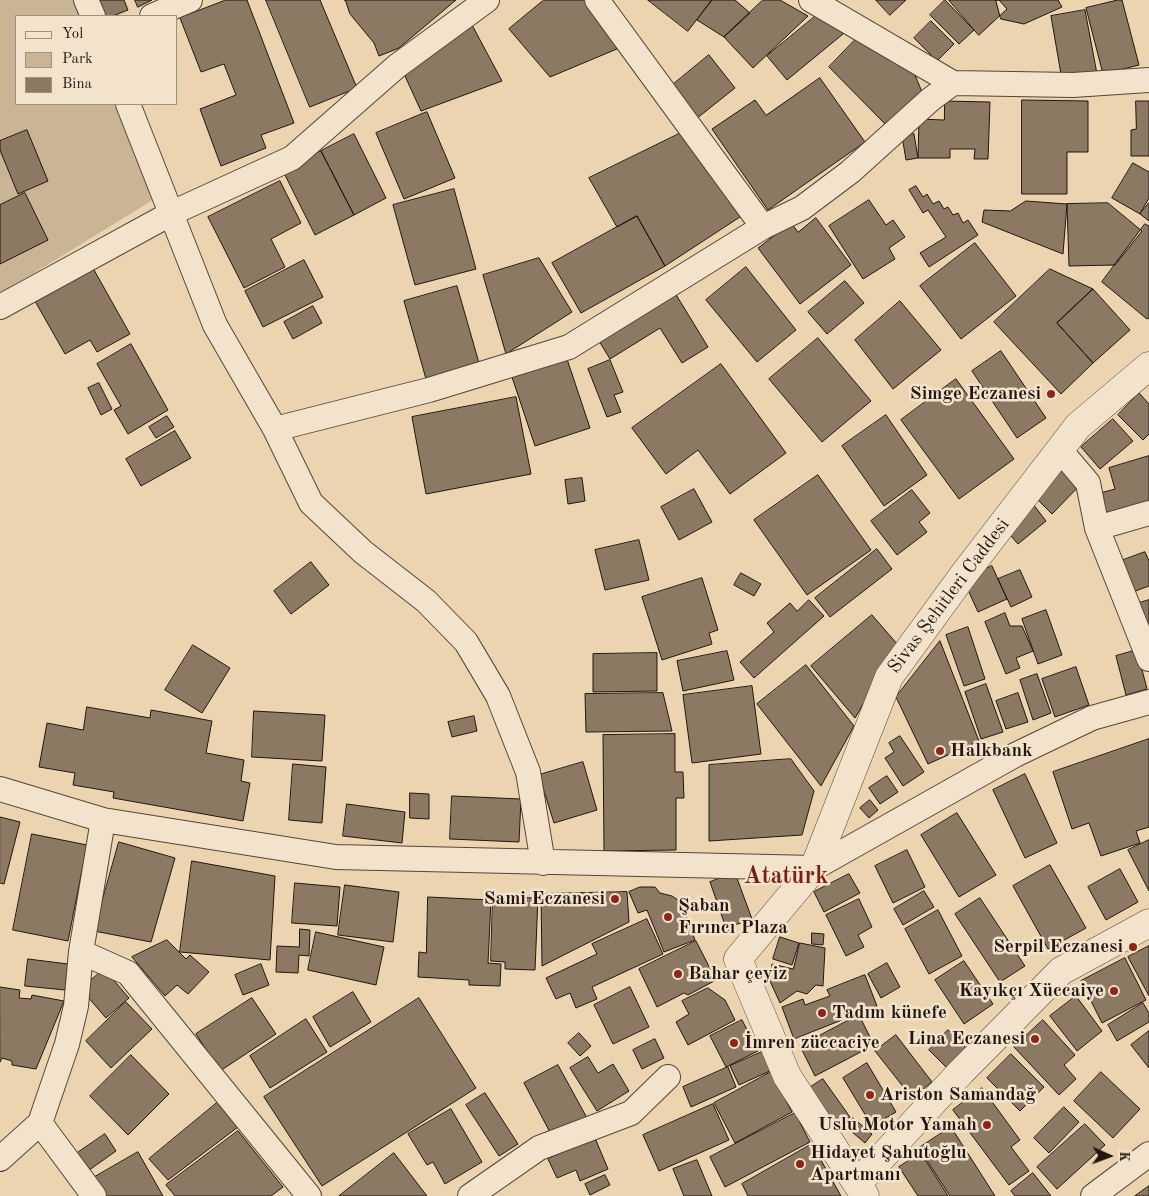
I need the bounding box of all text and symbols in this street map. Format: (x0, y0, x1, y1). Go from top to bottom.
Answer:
legend (15, 15, 178, 105)
text: Yol (62, 27, 83, 42)
text: Park (62, 52, 93, 67)
text: Bina (62, 77, 92, 92)
place label: Simge Eczanesi (910, 383, 1041, 405)
marker: Simge Eczanesi (1045, 388, 1057, 400)
street label: Sivas Şehitleri Caddesi (883, 514, 1015, 678)
place label: Halkbank (950, 740, 1033, 762)
marker: Halkbank (934, 745, 946, 757)
district label: Atatürk (744, 863, 828, 891)
place label: Sami Eczanesi (484, 888, 605, 910)
marker: Sami Eczanesi (609, 893, 621, 905)
place label: Şaban Fırıncı Plaza (678, 895, 788, 939)
marker: Şaban Fırıncı Plaza (662, 911, 674, 923)
place label: Serpil Eczanesi (993, 936, 1123, 958)
marker: Serpil Eczanesi (1127, 941, 1139, 953)
place label: Bahar çeyiz (688, 963, 787, 985)
marker: Bahar çeyiz (672, 968, 684, 980)
place label: Kayıkçı Xüccaiye (958, 980, 1104, 1002)
marker: Kayıkçı Xüccaiye (1108, 985, 1120, 997)
place label: Tadım künefe (832, 1002, 947, 1024)
marker: Tadım künefe (816, 1007, 828, 1019)
place label: Lina Eczanesi (907, 1028, 1025, 1050)
place label: İmren züccaciye (744, 1032, 880, 1054)
marker: Lina Eczanesi (1029, 1033, 1041, 1045)
marker: İmren züccaciye (728, 1037, 740, 1049)
place label: Ariston Samandağ (880, 1084, 1036, 1106)
marker: Ariston Samandağ (864, 1089, 876, 1101)
place label: Uslu Motor Yamah (818, 1114, 977, 1136)
marker: Uslu Motor Yamah (981, 1119, 993, 1131)
north arrow (1084, 1131, 1134, 1181)
place label: Hidayet Şahutoğlu Apartmanı (810, 1142, 967, 1186)
text: K (1117, 1151, 1131, 1162)
marker: Hidayet Şahutoğlu Apartmanı (794, 1158, 806, 1170)

